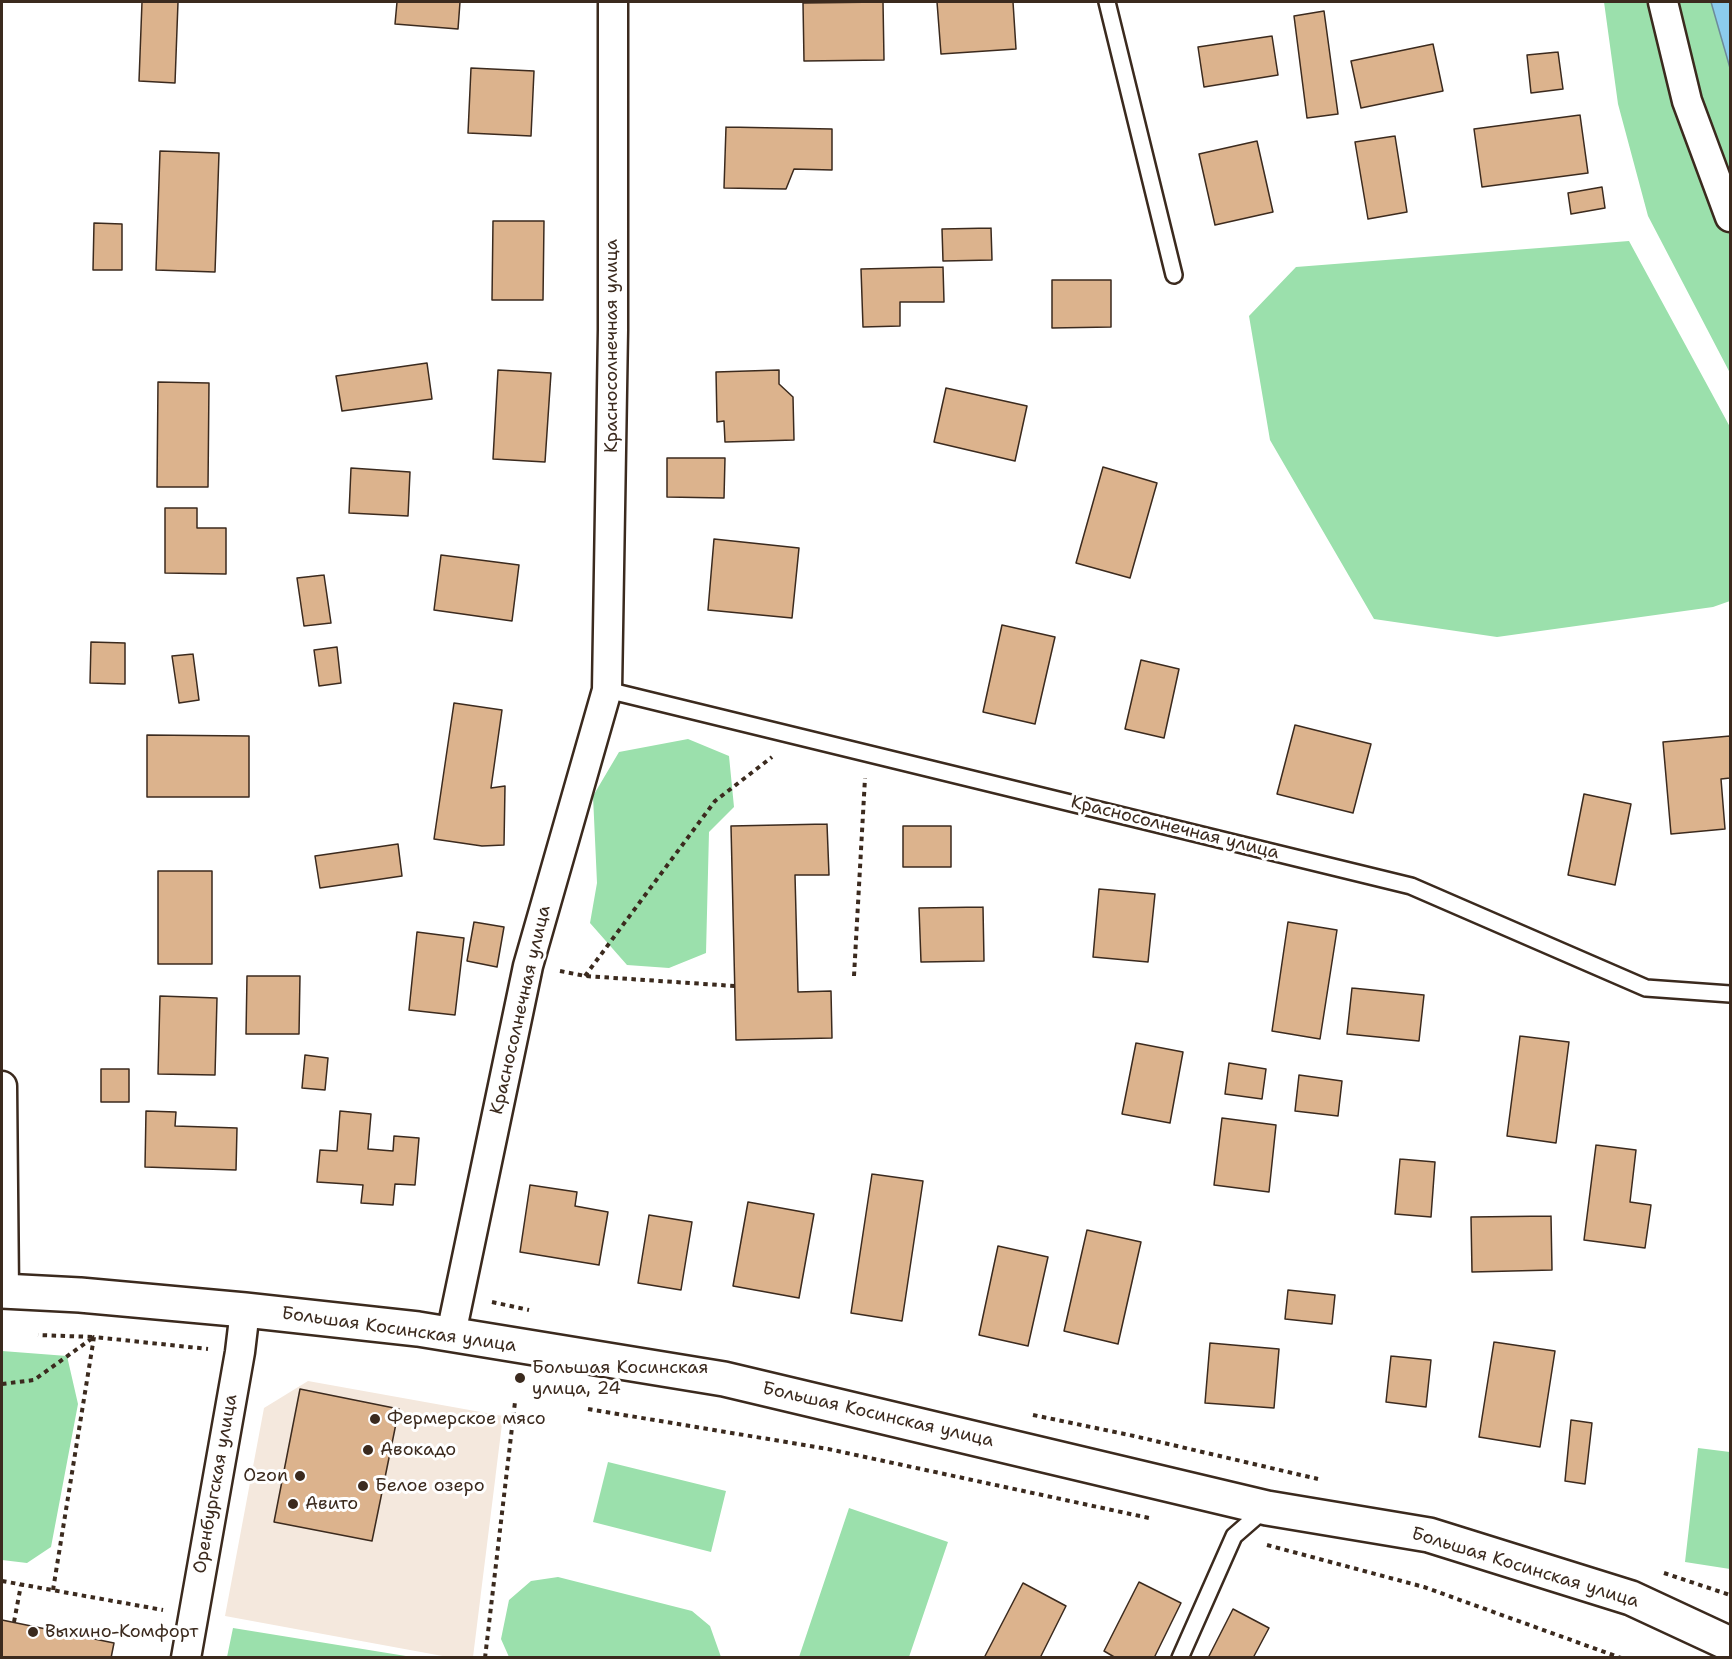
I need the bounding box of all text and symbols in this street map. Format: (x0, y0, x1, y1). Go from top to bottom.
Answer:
street label: Красносолнечная улица (601, 239, 623, 453)
street label: Красносолнечная улица (1069, 792, 1281, 864)
street label: Красносолнечная улица (486, 903, 556, 1117)
street label: Большая Косинская улица (280, 1303, 518, 1357)
place label: Большая Косинская улица, 24 (532, 1357, 708, 1400)
marker: Большая Косинская улица, 24 (513, 1371, 527, 1385)
street label: Большая Косинская улица (760, 1378, 996, 1452)
street label: Оренбургская улица (190, 1393, 242, 1575)
place label: Фермерское мясо (387, 1408, 546, 1430)
marker: Фермерское мясо (368, 1412, 382, 1426)
place label: Авокадо (380, 1439, 456, 1461)
marker: Авокадо (361, 1443, 375, 1457)
place label: Ozon (243, 1465, 288, 1487)
marker: Ozon (293, 1469, 307, 1483)
place label: Белое озеро (375, 1475, 485, 1497)
marker: Белое озеро (356, 1479, 370, 1493)
place label: Авито (305, 1493, 358, 1515)
marker: Авито (286, 1497, 300, 1511)
street label: Большая Косинская улица (1409, 1523, 1641, 1613)
place label: Выхино-Комфорт (45, 1621, 198, 1643)
marker: Выхино-Комфорт (26, 1625, 40, 1639)

